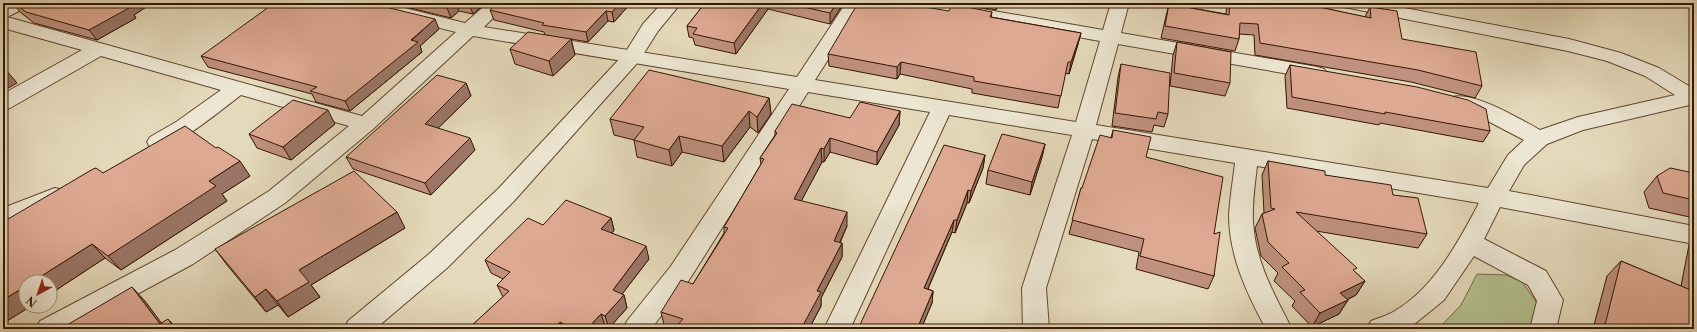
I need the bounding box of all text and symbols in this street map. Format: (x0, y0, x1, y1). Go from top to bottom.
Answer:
north arrow (18, 274, 58, 314)
text: N (23, 293, 40, 310)

